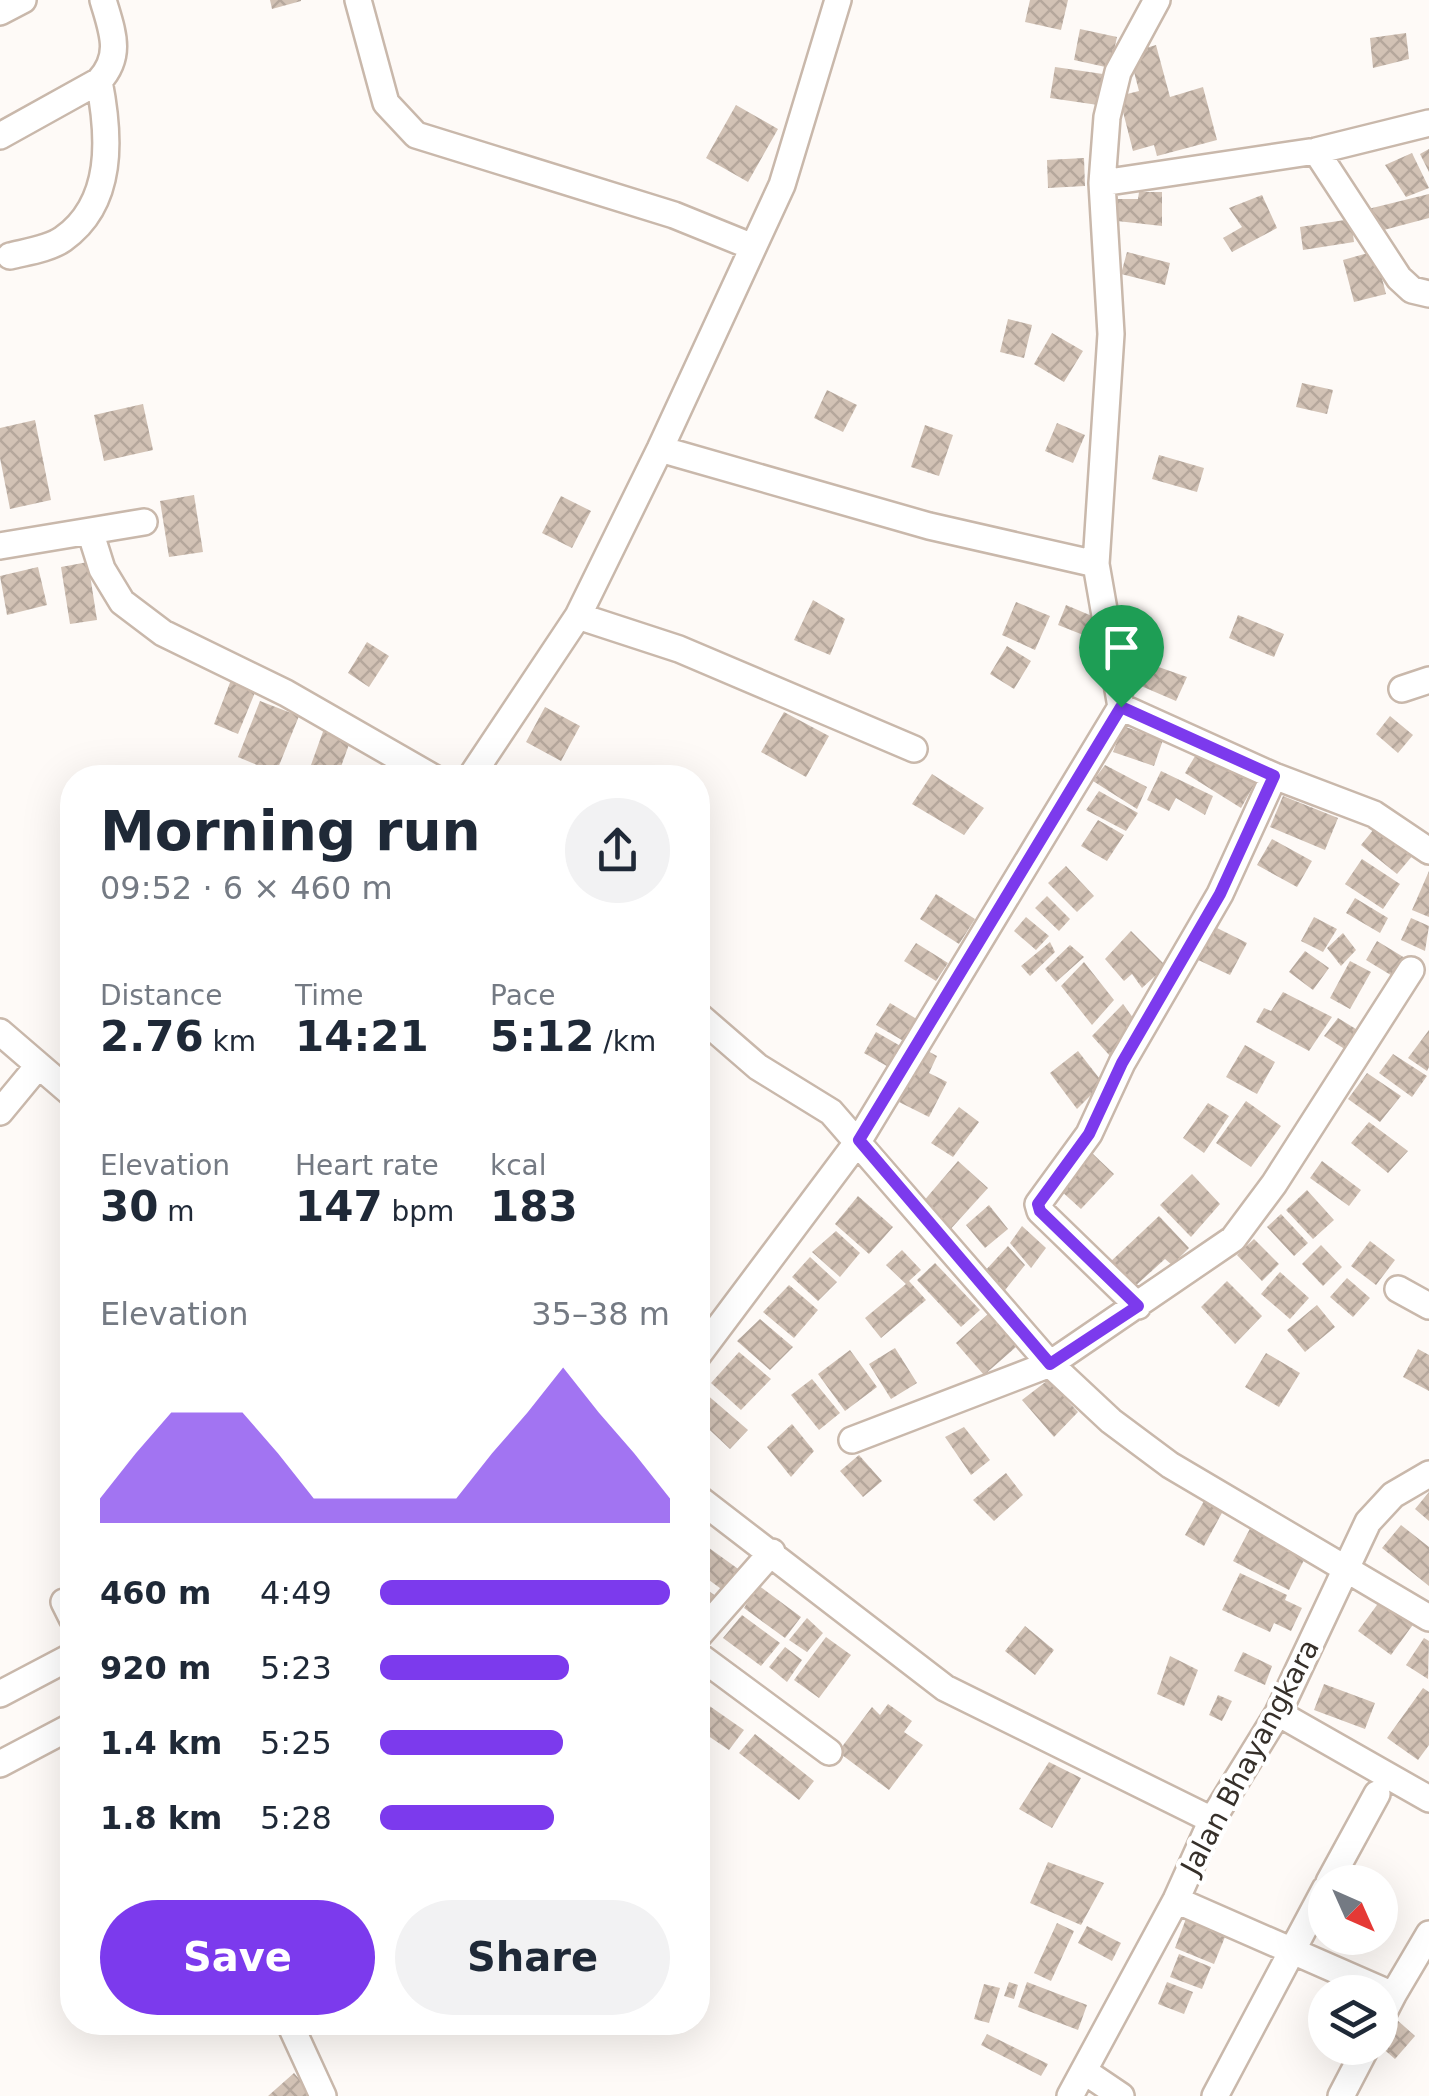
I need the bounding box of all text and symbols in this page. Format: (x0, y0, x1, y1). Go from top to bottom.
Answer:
pin (1079, 605, 1164, 708)
icon: arrive (1094, 620, 1149, 675)
button: share (565, 798, 670, 903)
text: Morning run (100, 799, 481, 863)
text: 09:52 · 6 × 460 m (100, 869, 393, 907)
text: Distance (100, 979, 222, 1012)
text: Time (295, 979, 364, 1012)
text: Pace (490, 979, 555, 1012)
text: 2.76 (100, 1012, 204, 1061)
text: 14:21 (295, 1012, 429, 1061)
text: 5:12 (490, 1012, 594, 1061)
text: km (204, 1025, 256, 1058)
text: /km (594, 1025, 656, 1058)
text: Elevation (100, 1149, 230, 1182)
text: Heart rate (295, 1149, 439, 1182)
text: kcal (490, 1149, 547, 1182)
text: 30 (100, 1182, 158, 1231)
text: 147 (295, 1182, 383, 1231)
text: 183 (490, 1182, 578, 1231)
text: m (158, 1195, 195, 1228)
text: bpm (383, 1195, 454, 1228)
text: Elevation (100, 1295, 249, 1333)
text: 35–38 m (531, 1295, 670, 1333)
text: 460 m (100, 1574, 211, 1612)
text: 4:49 (260, 1574, 332, 1612)
street label: Jalan Bhayangkara (1173, 1634, 1326, 1882)
text: 920 m (100, 1649, 211, 1687)
text: 5:23 (260, 1649, 332, 1687)
text: 1.4 km (100, 1724, 222, 1762)
text: 5:25 (260, 1724, 332, 1762)
text: 1.8 km (100, 1799, 222, 1837)
text: 5:28 (260, 1799, 332, 1837)
north arrow (1308, 1865, 1398, 1955)
map controls (1308, 1865, 1398, 2065)
button: Save (100, 1900, 375, 2015)
button: Share (395, 1900, 670, 2015)
button: layers (1308, 1975, 1398, 2065)

